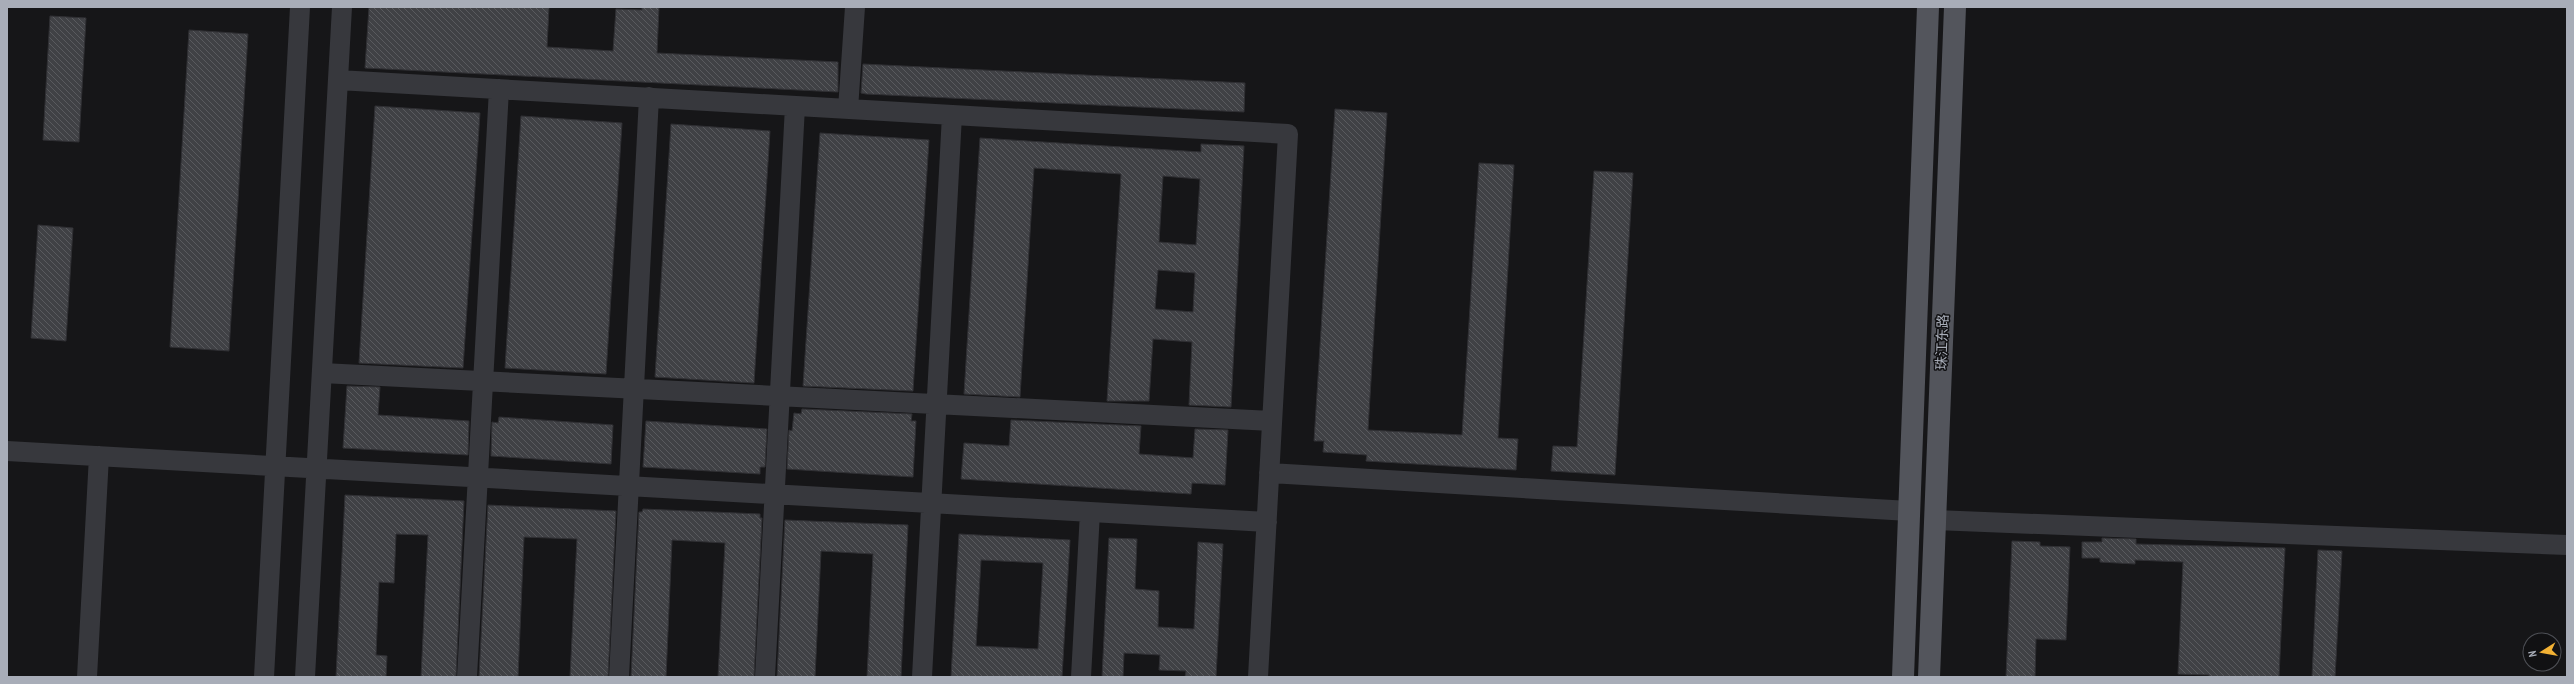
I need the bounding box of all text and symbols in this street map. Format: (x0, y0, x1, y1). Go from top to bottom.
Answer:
street label: 珠江东路 (1932, 314, 1952, 370)
north arrow (2522, 632, 2562, 672)
text: N (2525, 650, 2540, 658)

